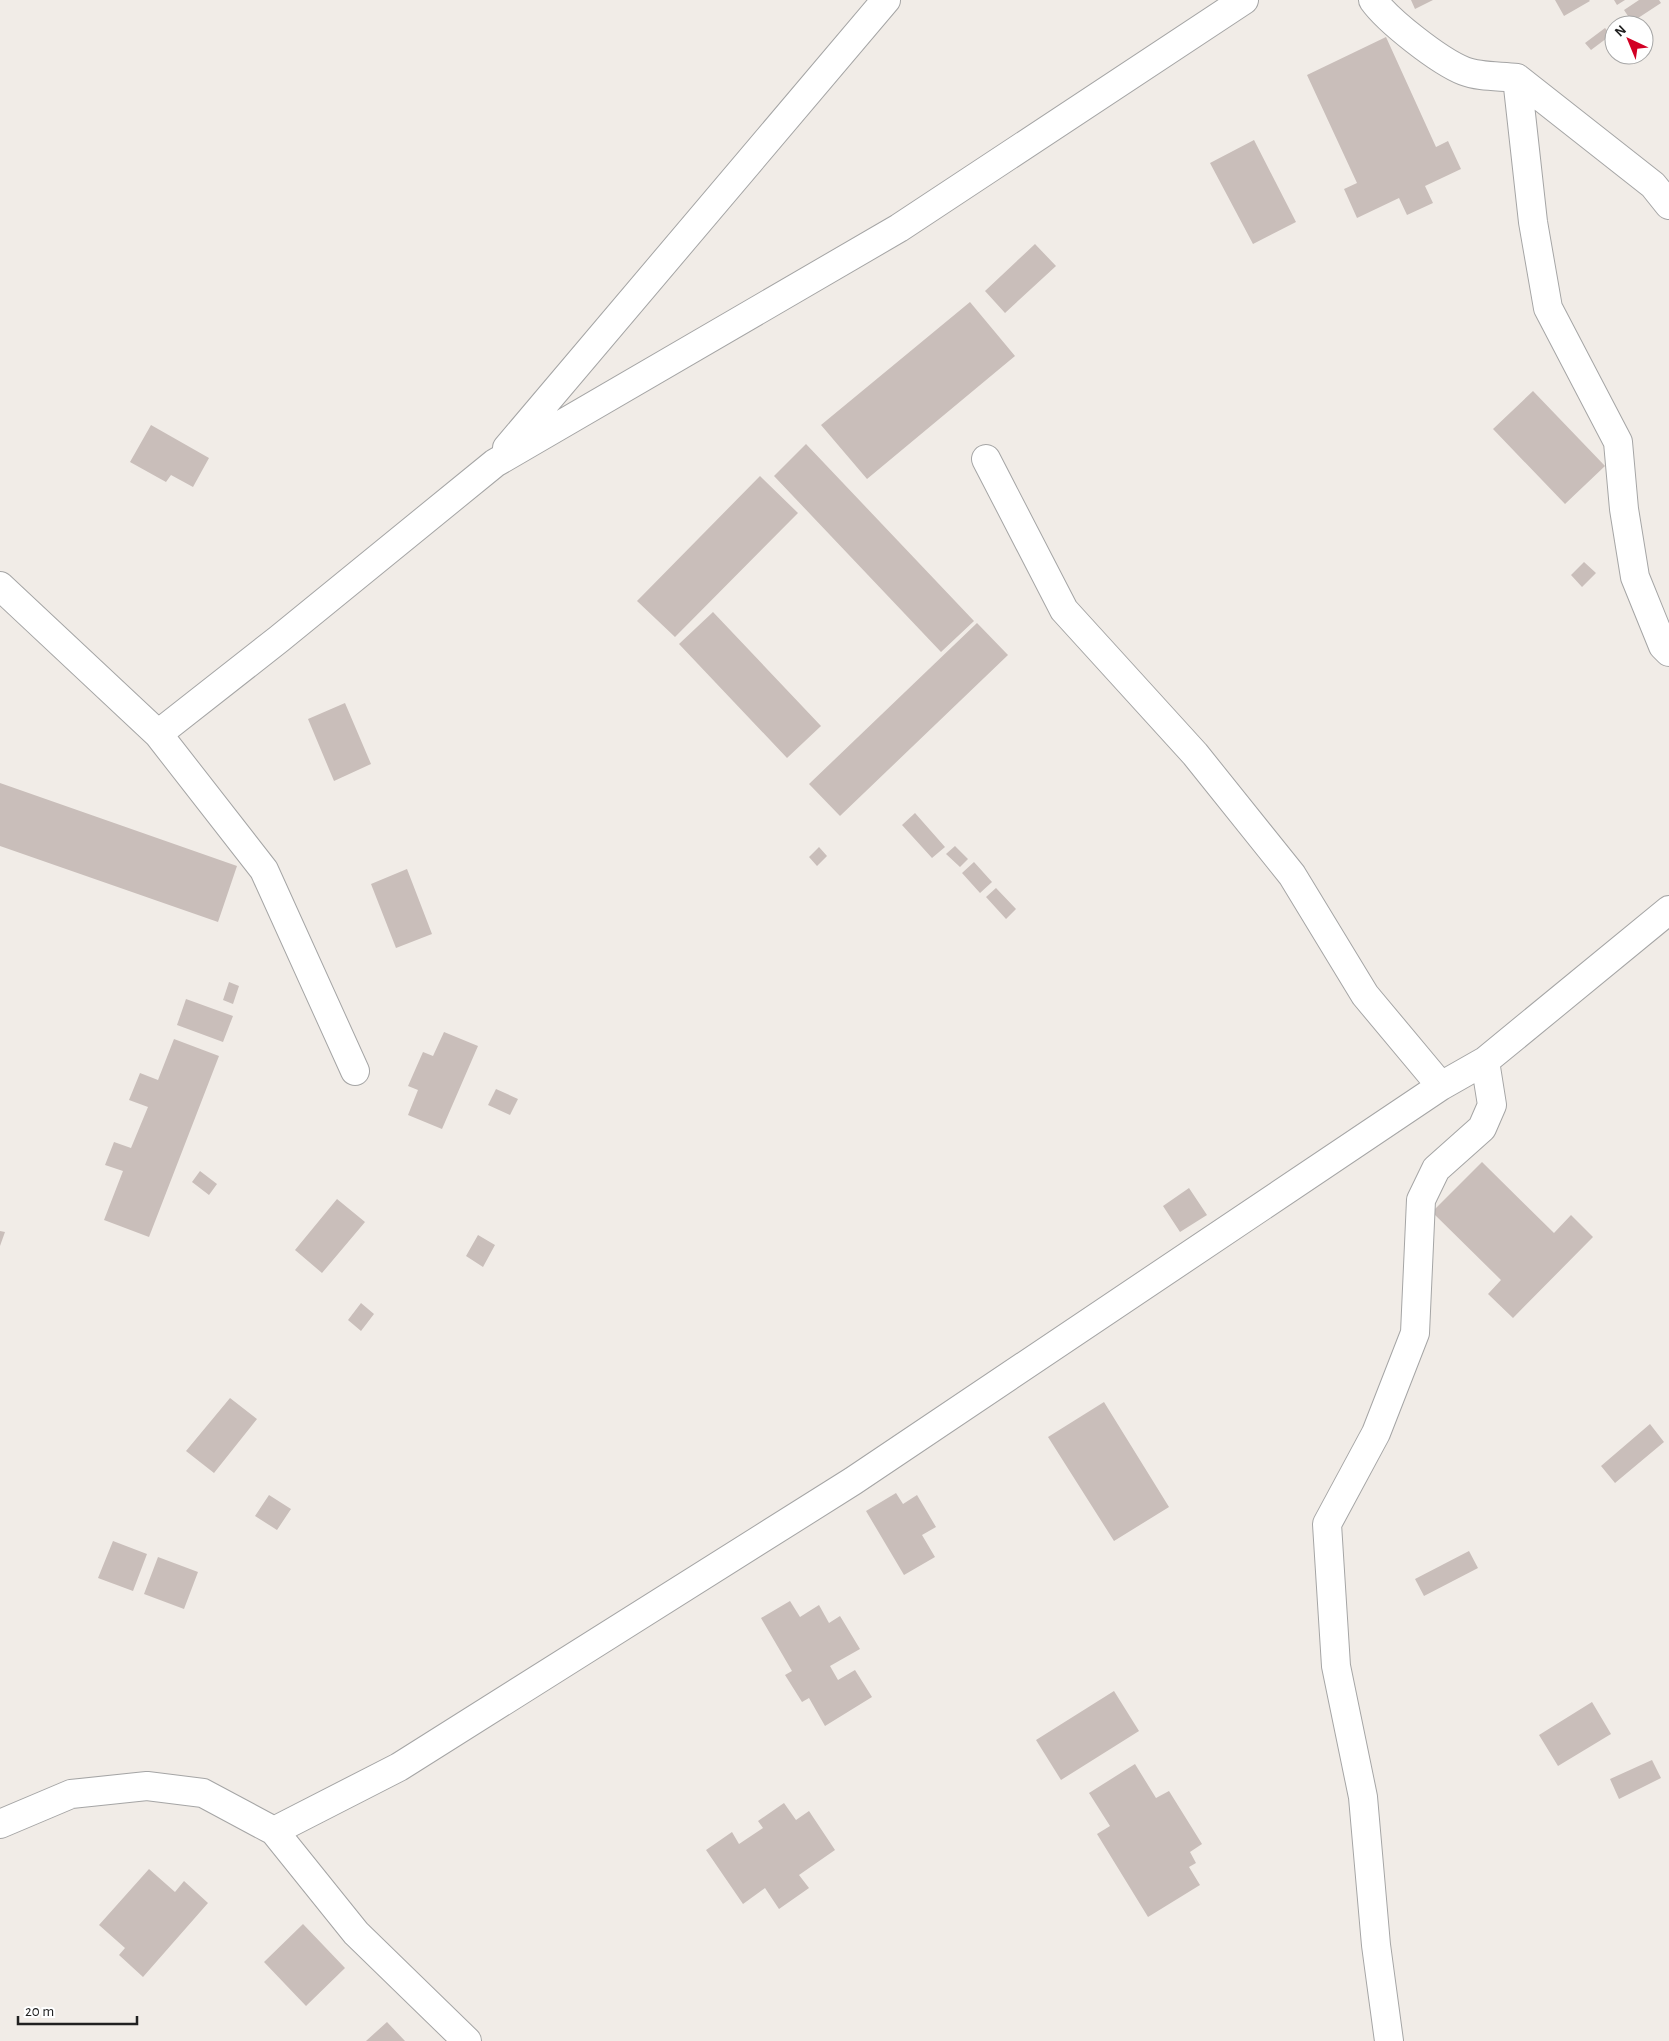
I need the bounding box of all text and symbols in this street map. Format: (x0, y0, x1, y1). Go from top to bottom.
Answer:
north arrow (1604, 15, 1654, 65)
text: N (1612, 23, 1629, 40)
scale bar (18, 1994, 136, 2026)
text: 20 m (25, 2004, 54, 2019)

